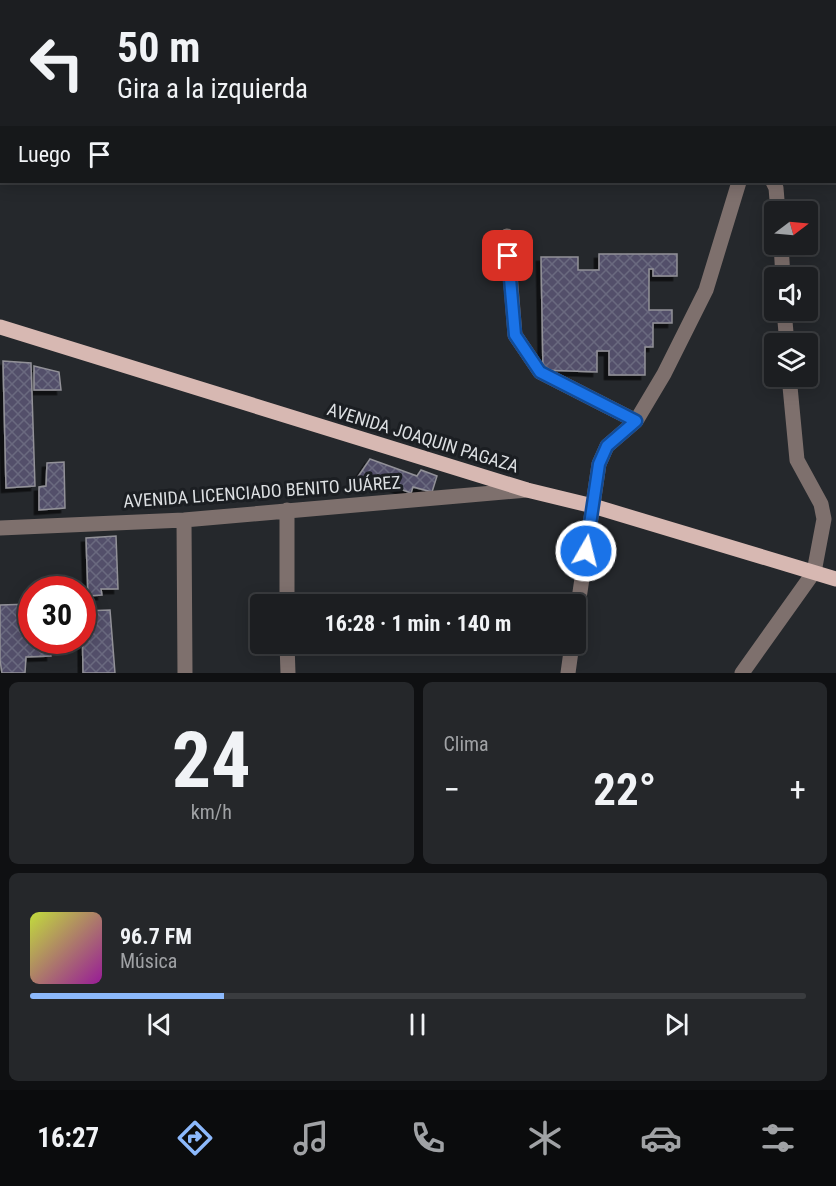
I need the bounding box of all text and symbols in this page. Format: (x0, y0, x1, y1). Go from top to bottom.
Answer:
text: 50 m (117, 23, 200, 72)
icon: left (18, 24, 96, 102)
text: Gira a la izquierda (117, 73, 308, 105)
icon: arrive (83, 138, 116, 171)
text: Luego (18, 142, 71, 167)
north arrow (764, 201, 818, 255)
map controls (764, 201, 818, 387)
pin (482, 230, 533, 281)
icon: arrive (491, 239, 524, 272)
button: sound (764, 267, 818, 321)
button: layers (764, 333, 818, 387)
street label: AVENIDA JOAQUIN PAGAZA (325, 398, 522, 477)
street label: AVENIDA LICENCIADO BENITO JUÁREZ (123, 471, 401, 512)
position arrow (554, 519, 618, 583)
speed limit sign: 30 (18, 576, 96, 654)
text: 16:28 · 1 min · 140 m (325, 611, 511, 636)
text: 24 (172, 715, 251, 806)
text: Clima (444, 732, 489, 756)
text: 22° (593, 763, 656, 816)
text: − (444, 770, 460, 809)
text: + (790, 770, 806, 809)
text: km/h (191, 800, 232, 824)
text: 96.7 FM (120, 924, 192, 949)
text: Música (120, 949, 177, 973)
icon: previous (143, 1008, 176, 1041)
icon: pause (401, 1008, 434, 1041)
icon: next (660, 1008, 693, 1041)
icon: directions (174, 1117, 216, 1159)
icon: music (290, 1117, 332, 1159)
icon: phone (407, 1117, 449, 1159)
icon: climate (524, 1117, 566, 1159)
icon: car (640, 1117, 682, 1159)
icon: filters (757, 1117, 799, 1159)
text: 16:27 (37, 1122, 99, 1154)

